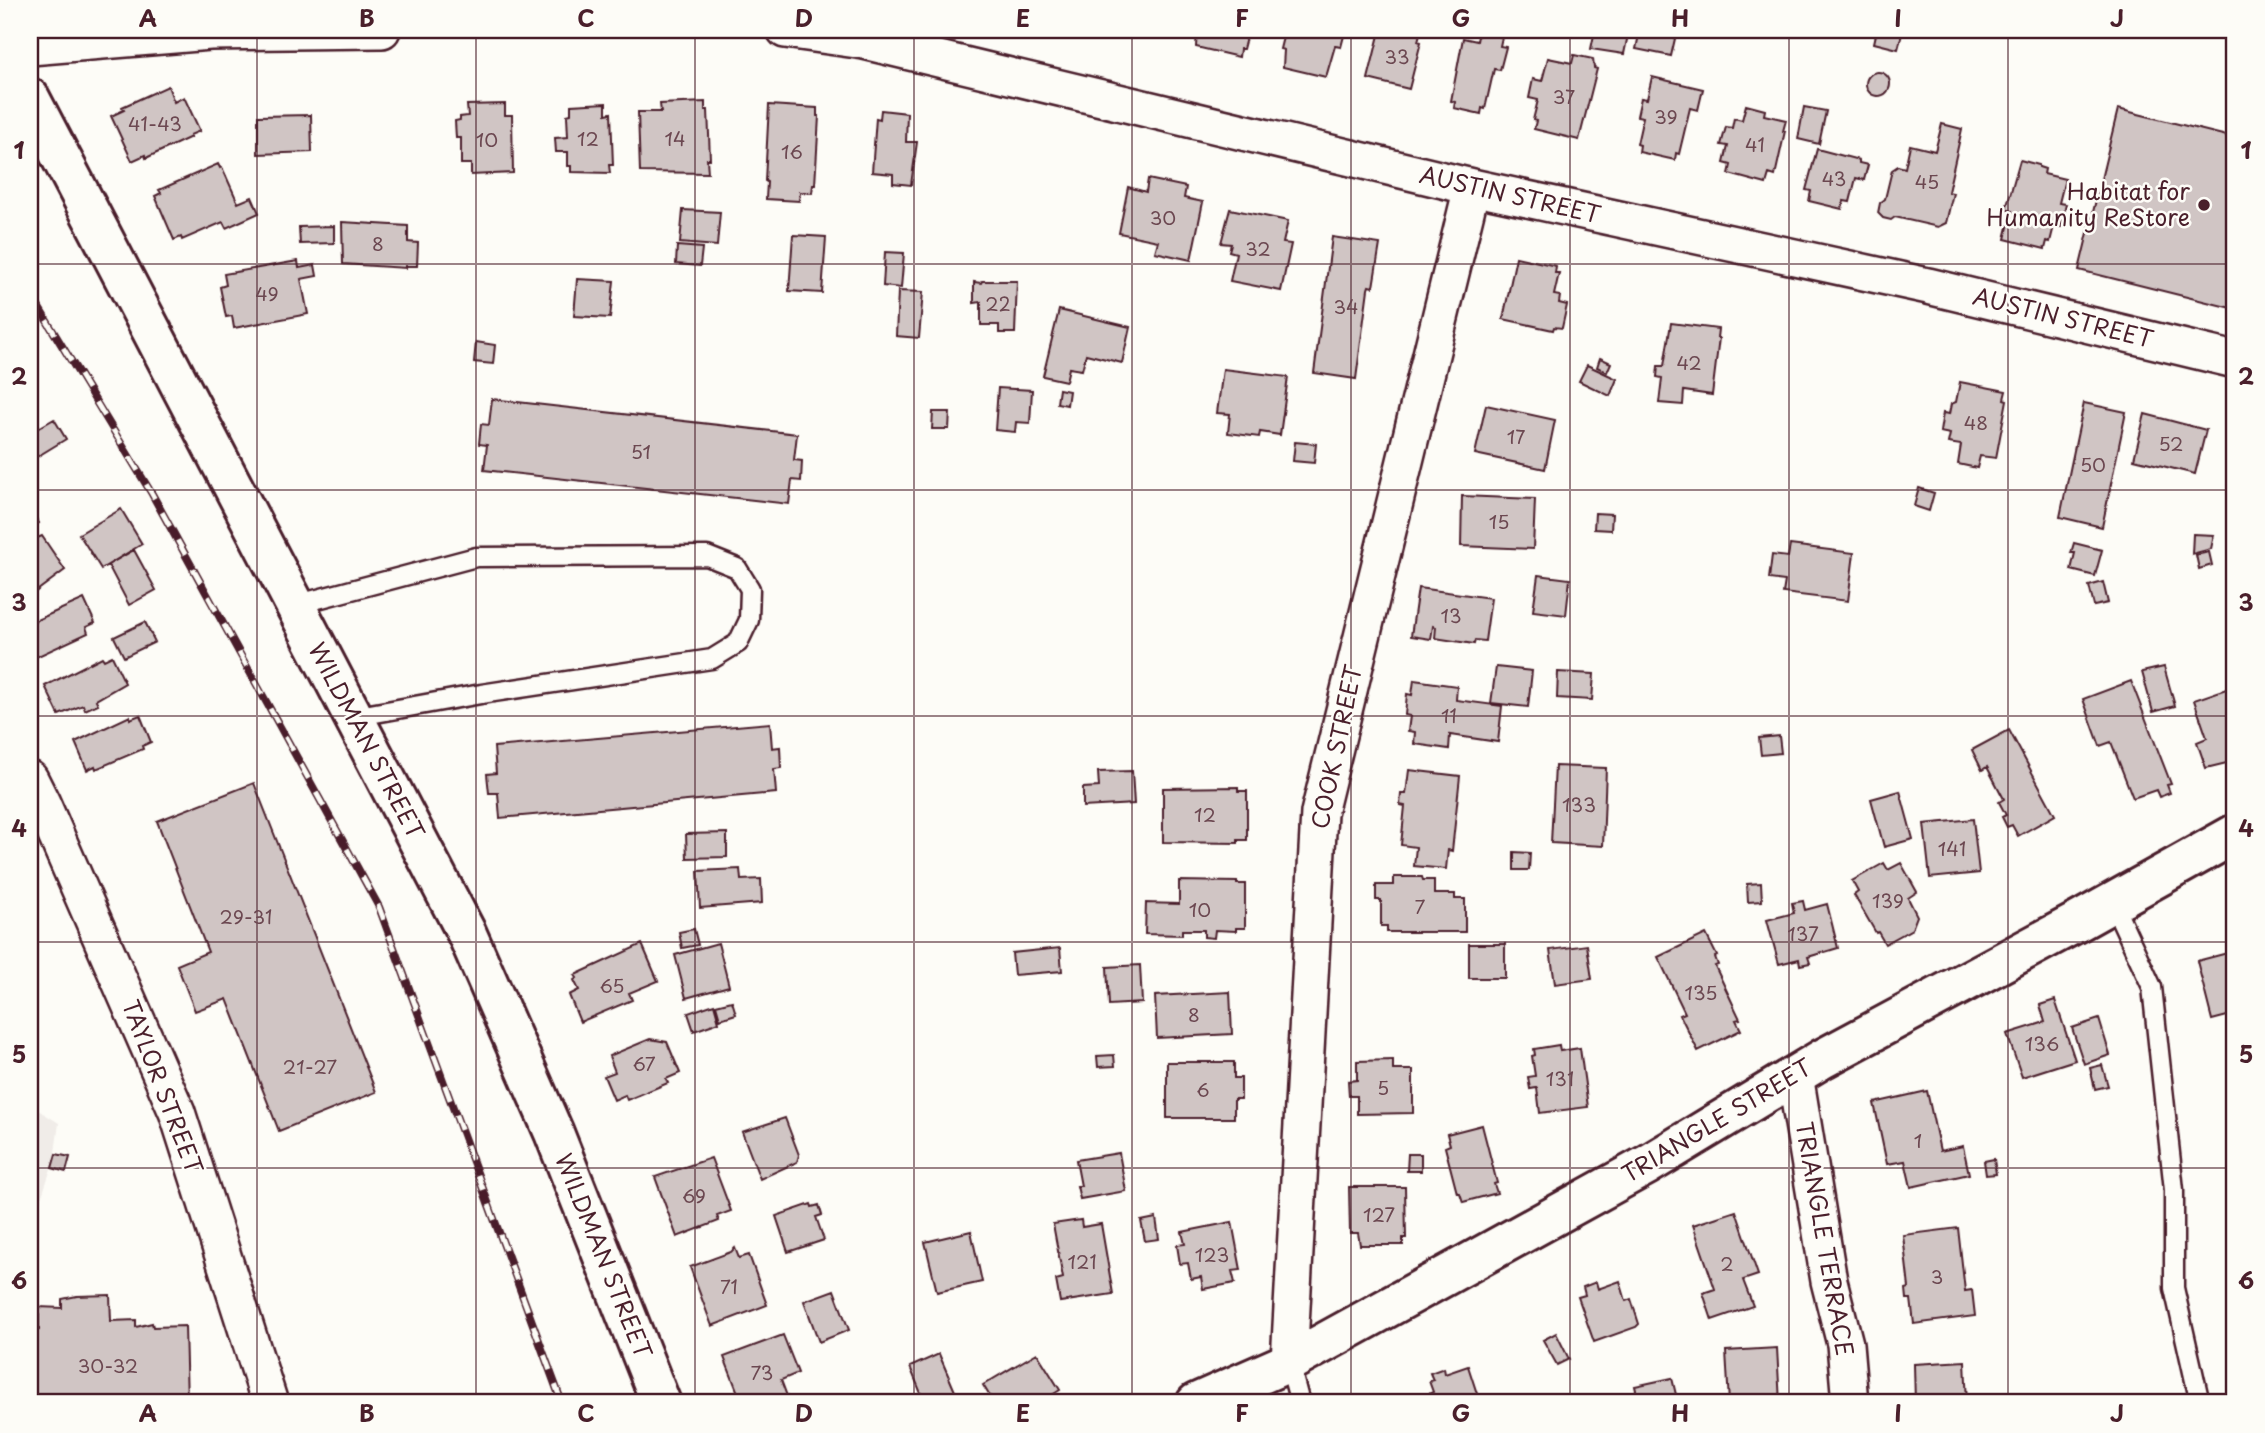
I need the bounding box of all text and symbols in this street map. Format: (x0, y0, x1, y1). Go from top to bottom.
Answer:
text: A (139, 0, 157, 35)
text: B (359, 0, 375, 35)
text: C (577, 0, 595, 35)
text: D (795, 0, 813, 35)
text: E (1016, 0, 1030, 35)
text: F (1235, 0, 1249, 35)
text: G (1452, 0, 1470, 35)
text: H (1671, 0, 1689, 35)
text: I (1894, 0, 1902, 35)
text: J (2110, 0, 2124, 35)
house number: 33 (1385, 42, 1409, 70)
house number: 37 (1553, 82, 1575, 110)
house number: 39 (1654, 102, 1678, 130)
house number: 41-43 (128, 109, 182, 137)
house number: 12 (577, 124, 599, 152)
house number: 14 (664, 124, 686, 152)
house number: 10 (476, 125, 498, 153)
house number: 41 (1745, 130, 1765, 158)
text: 1 (14, 132, 25, 167)
text: 1 (2241, 132, 2252, 167)
house number: 16 (781, 137, 803, 165)
street label: AUSTIN STREET (1416, 156, 1604, 231)
house number: 43 (1822, 164, 1846, 192)
house number: 45 (1915, 167, 1939, 195)
place label: Habitat for Humanity ReStore (1986, 173, 2190, 234)
marker: Habitat for Humanity ReStore (2196, 197, 2212, 213)
house number: 30 (1150, 203, 1176, 231)
house number: 8 (372, 229, 384, 257)
house number: 32 (1245, 234, 1271, 262)
street label: AUSTIN STREET (1970, 277, 2157, 356)
house number: 49 (255, 279, 279, 307)
house number: 22 (985, 289, 1011, 317)
house number: 34 (1333, 292, 1359, 320)
house number: 42 (1676, 348, 1702, 376)
text: 2 (11, 358, 27, 393)
text: 2 (2238, 358, 2254, 393)
house number: 48 (1964, 408, 1988, 436)
house number: 17 (1507, 422, 1525, 450)
house number: 52 (2158, 429, 2184, 457)
house number: 51 (631, 437, 651, 465)
house number: 50 (2080, 450, 2106, 478)
house number: 15 (1489, 507, 1509, 535)
text: 3 (11, 584, 27, 619)
text: 3 (2238, 584, 2254, 619)
house number: 13 (1440, 601, 1462, 629)
street label: WILDMAN STREET (301, 636, 434, 845)
street label: COOK STREET (1301, 661, 1370, 832)
house number: 11 (1441, 701, 1457, 729)
house number: 133 (1562, 790, 1596, 818)
house number: 12 (1194, 800, 1216, 828)
text: 4 (11, 810, 27, 845)
text: 4 (2238, 810, 2254, 845)
house number: 141 (1938, 834, 1966, 862)
house number: 139 (1872, 886, 1904, 914)
house number: 7 (1415, 892, 1426, 920)
house number: 10 (1189, 895, 1211, 923)
house number: 29-31 (220, 902, 272, 930)
house number: 137 (1787, 919, 1819, 947)
house number: 65 (599, 971, 625, 999)
house number: 135 (1685, 978, 1717, 1006)
street label: TAYLOR STREET (114, 994, 213, 1179)
house number: 8 (1188, 1000, 1200, 1028)
house number: 136 (2025, 1029, 2059, 1057)
text: 5 (12, 1036, 26, 1071)
text: 5 (2239, 1036, 2253, 1071)
house number: 67 (632, 1049, 656, 1077)
street label: TRIANGLE STREET (1615, 1049, 1818, 1190)
house number: 21-27 (283, 1052, 337, 1080)
house number: 131 (1546, 1064, 1574, 1092)
house number: 5 (1377, 1073, 1389, 1101)
house number: 6 (1196, 1075, 1210, 1103)
street label: TRIANGLE TERRACE (1788, 1119, 1863, 1359)
house number: 1 (1914, 1126, 1922, 1154)
street label: WILDMAN STREET (547, 1148, 662, 1364)
house number: 69 (682, 1181, 706, 1209)
house number: 127 (1363, 1200, 1395, 1228)
house number: 123 (1195, 1240, 1229, 1268)
house number: 121 (1067, 1247, 1097, 1275)
house number: 2 (1720, 1249, 1734, 1277)
text: 6 (11, 1262, 27, 1297)
house number: 3 (1931, 1262, 1943, 1290)
text: 6 (2238, 1262, 2254, 1297)
house number: 71 (720, 1272, 738, 1300)
house number: 30-32 (78, 1351, 138, 1379)
house number: 73 (751, 1358, 773, 1386)
text: A (139, 1395, 157, 1430)
text: B (359, 1395, 375, 1430)
text: C (577, 1395, 595, 1430)
text: D (795, 1395, 813, 1430)
text: E (1016, 1395, 1030, 1430)
text: F (1235, 1395, 1249, 1430)
text: G (1452, 1395, 1470, 1430)
text: H (1671, 1395, 1689, 1430)
text: I (1894, 1395, 1902, 1430)
text: J (2110, 1395, 2124, 1430)

